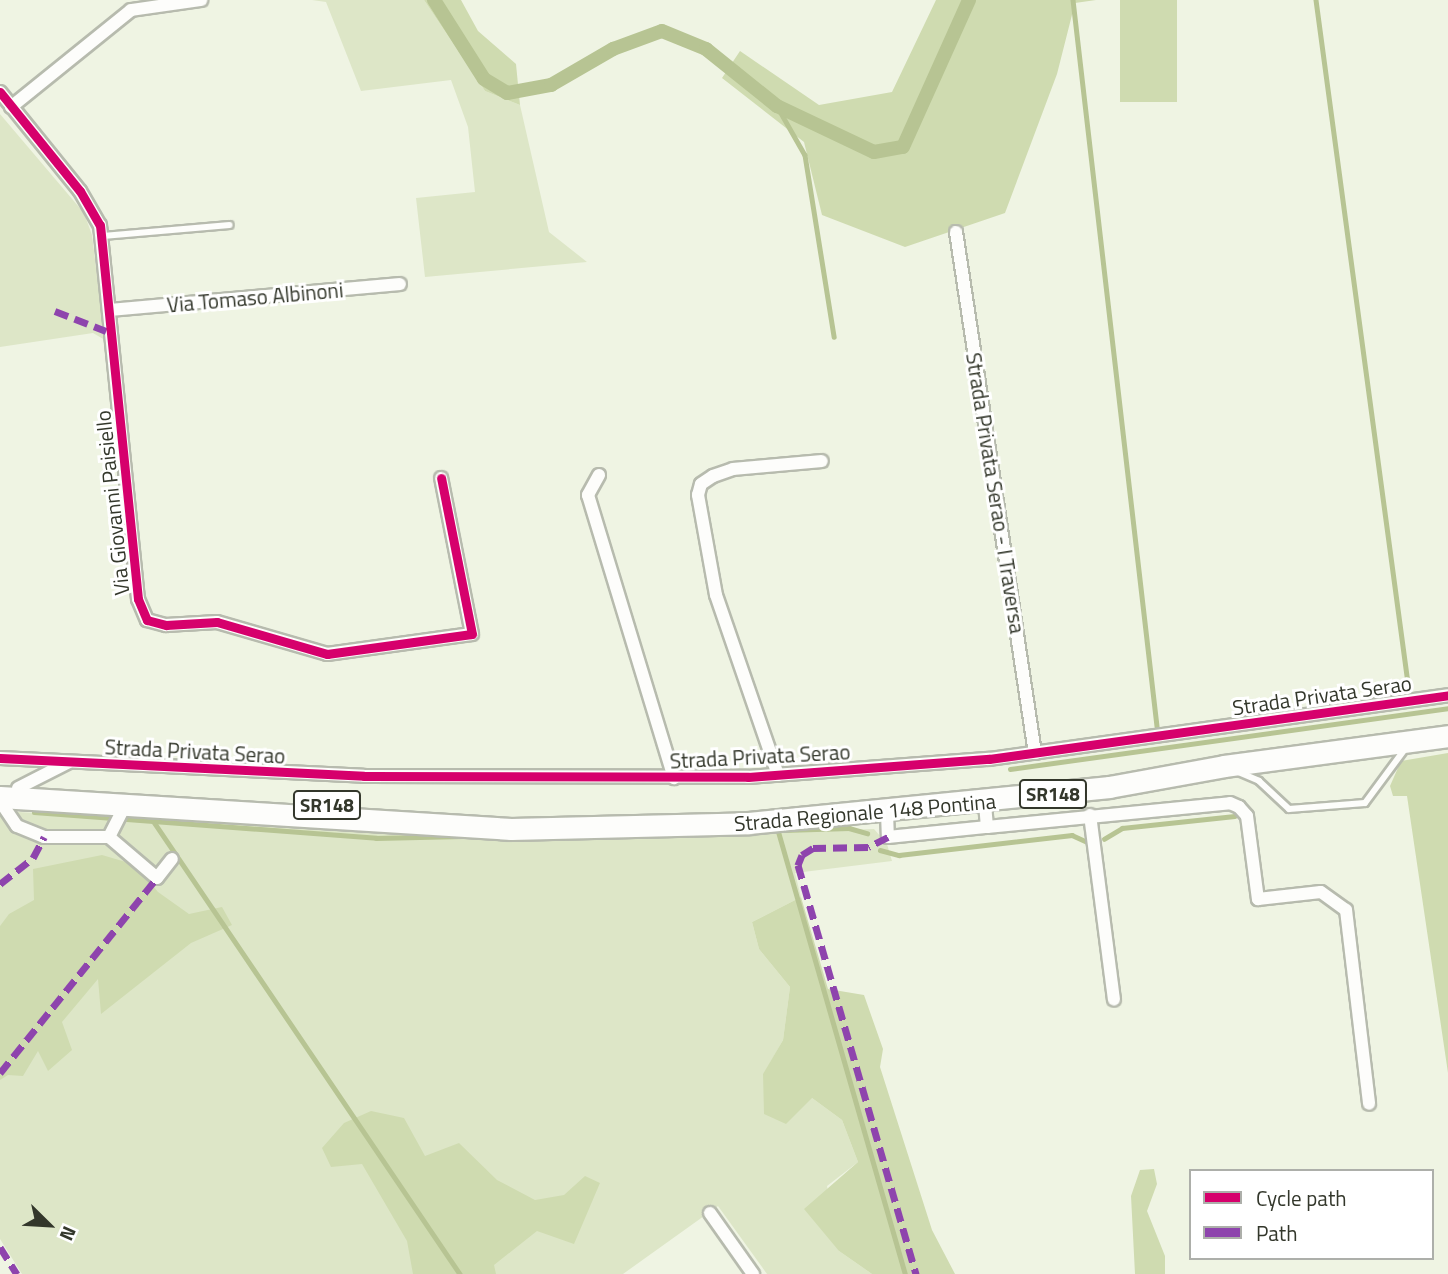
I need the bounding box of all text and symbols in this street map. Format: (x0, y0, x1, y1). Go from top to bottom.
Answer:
street label: Via Tomaso Albinoni (166, 277, 344, 317)
street label: Strada Privata Serao - I Traversa (961, 351, 1031, 635)
street label: Via Giovanni Paisiello (90, 409, 134, 597)
street label: Strada Privata Serao (1231, 670, 1413, 720)
street label: Strada Privata Serao (104, 734, 286, 768)
street label: Strada Privata Serao (669, 739, 851, 773)
road number: SR148 (1018, 778, 1088, 810)
street label: Strada Regionale 148 Pontina (733, 788, 997, 836)
road number: SR148 (292, 790, 362, 820)
legend (1189, 1169, 1434, 1260)
text: Cycle path (1256, 1182, 1347, 1214)
north arrow (14, 1190, 84, 1260)
text: Path (1256, 1217, 1298, 1249)
text: N (53, 1222, 85, 1246)

